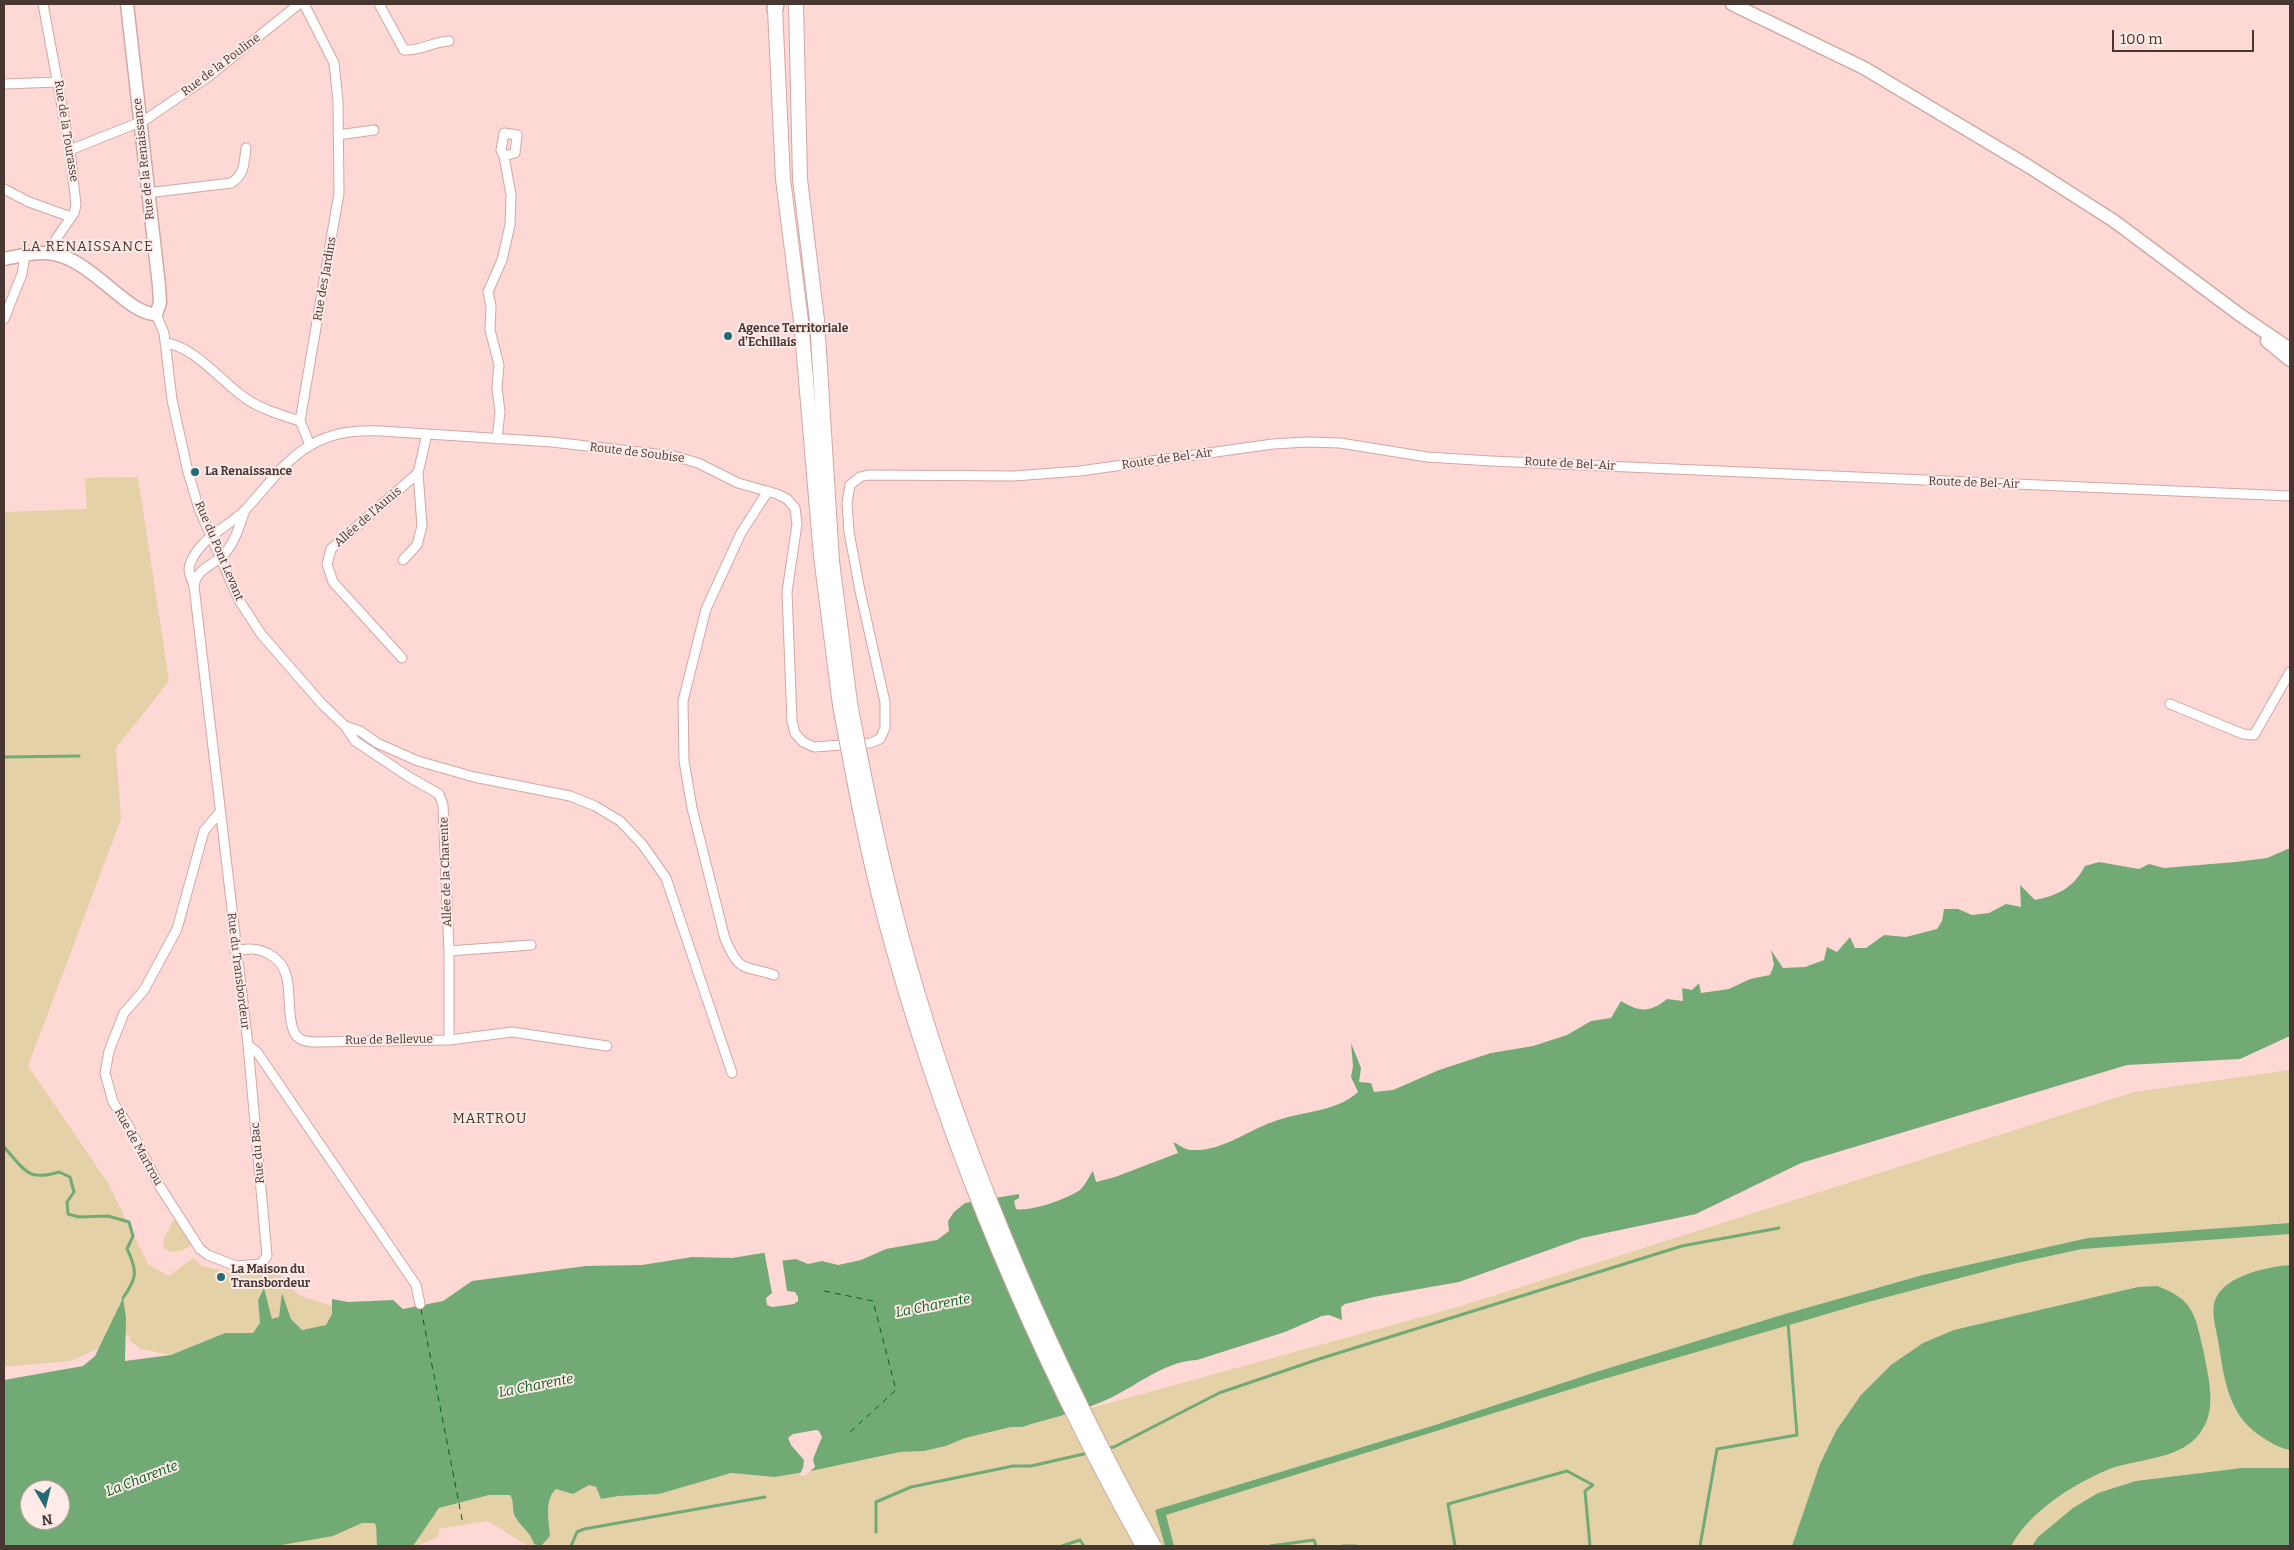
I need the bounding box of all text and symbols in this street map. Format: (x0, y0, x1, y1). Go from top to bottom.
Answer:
scale bar (2114, 20, 2256, 52)
text: 100 m (2120, 30, 2163, 48)
street label: Rue de la Pouline (179, 31, 263, 99)
street label: Rue de la Tourasse (51, 79, 81, 183)
street label: Rue de la Renaissance (130, 97, 158, 221)
street label: Rue des Jardins (311, 236, 339, 322)
district label: LA RENAISSANCE (20, 239, 156, 255)
place label: Agence Territoriale d'Echillais (738, 322, 848, 350)
marker: Agence Territoriale d'Echillais (722, 330, 734, 342)
street label: Route de Soubise (589, 440, 685, 466)
street label: Route de Bel-Air (1121, 446, 1213, 472)
street label: Route de Bel-Air (1524, 454, 1616, 474)
place label: La Renaissance (205, 465, 292, 479)
marker: La Renaissance (189, 466, 201, 478)
street label: Route de Bel-Air (1928, 474, 2020, 492)
street label: Allée de l'Aunis (331, 484, 405, 550)
street label: Rue du Pont Levant (192, 499, 246, 603)
street label: Allée de la Charente (437, 817, 455, 927)
street label: Rue du Transbordeur (224, 912, 252, 1030)
street label: Rue de Bellevue (345, 1032, 433, 1048)
street label: Rue de Martrou (111, 1106, 165, 1188)
district label: MARTROU (452, 1111, 528, 1127)
street label: Rue du Bac (248, 1122, 268, 1184)
place label: La Maison du Transbordeur (231, 1263, 310, 1291)
marker: La Maison du Transbordeur (215, 1271, 227, 1283)
water label: La Charente (894, 1291, 972, 1321)
water label: La Charente (497, 1371, 575, 1401)
water label: La Charente (104, 1458, 180, 1500)
north arrow (20, 1480, 70, 1530)
text: N (40, 1510, 54, 1529)

